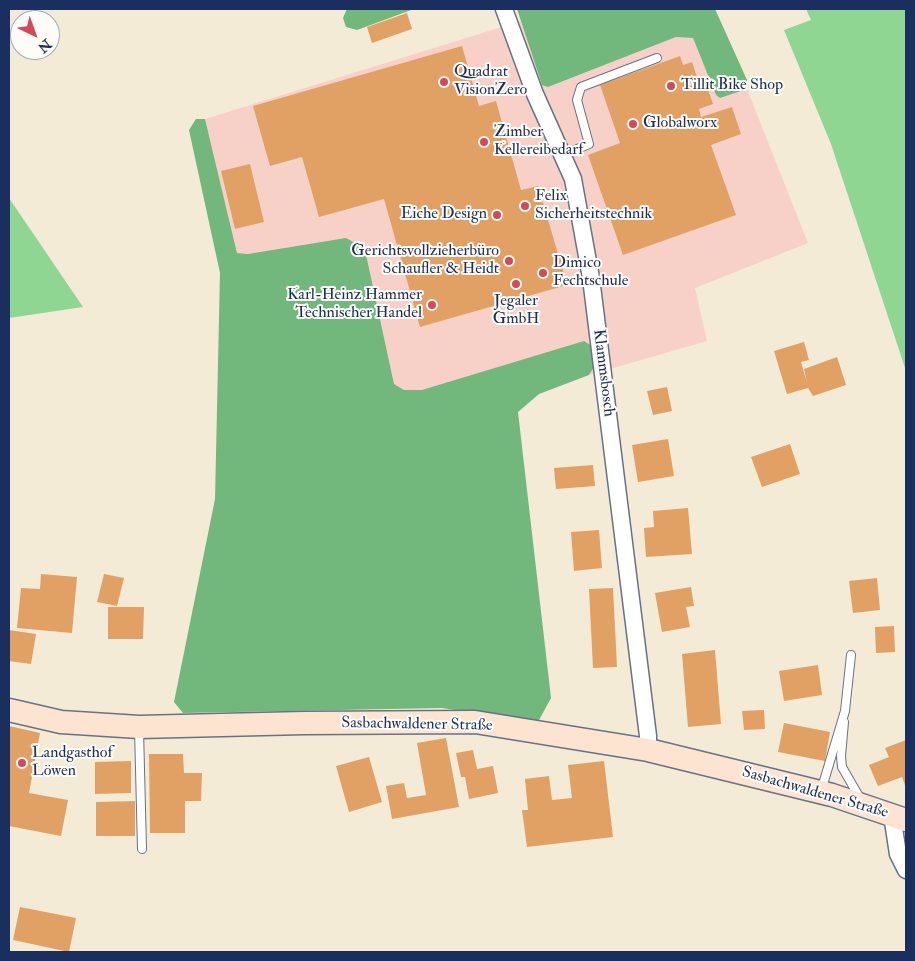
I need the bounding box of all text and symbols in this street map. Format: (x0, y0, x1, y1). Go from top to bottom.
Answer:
north arrow (10, 10, 60, 60)
text: N (34, 35, 55, 56)
place label: Quadrat VisionZero (454, 63, 527, 101)
marker: Quadrat VisionZero (438, 76, 450, 88)
place label: Tillit Bike Shop (681, 76, 783, 96)
marker: Tillit Bike Shop (665, 80, 677, 92)
place label: Globalworx (643, 114, 717, 134)
marker: Globalworx (627, 118, 639, 130)
place label: Zimber Kellereibedarf (494, 123, 583, 161)
marker: Zimber Kellereibedarf (478, 136, 490, 148)
place label: Felix Sicherheitstechnik (535, 187, 652, 225)
marker: Felix Sicherheitstechnik (519, 200, 531, 212)
place label: Eiche Design (401, 205, 487, 225)
marker: Eiche Design (491, 209, 503, 221)
place label: Gerichtsvollzieherbüro Schaufler & Heidt (351, 242, 499, 280)
place label: Dimico Fechtschule (553, 254, 628, 292)
marker: Gerichtsvollzieherbüro Schaufler & Heidt (503, 255, 515, 267)
marker: Dimico Fechtschule (537, 267, 549, 279)
marker: Jegaler GmbH (510, 278, 522, 290)
place label: Karl-Heinz Hammer Technischer Handel (287, 286, 422, 324)
place label: Jegaler GmbH (493, 292, 539, 330)
marker: Karl-Heinz Hammer Technischer Handel (426, 299, 438, 311)
street label: Klammsbosch (588, 328, 618, 418)
street label: Sasbachwaldener Straße (341, 714, 493, 736)
place label: Landgasthof Löwen (32, 744, 113, 782)
marker: Landgasthof Löwen (16, 757, 28, 769)
street label: Sasbachwaldener Straße (740, 763, 890, 823)

